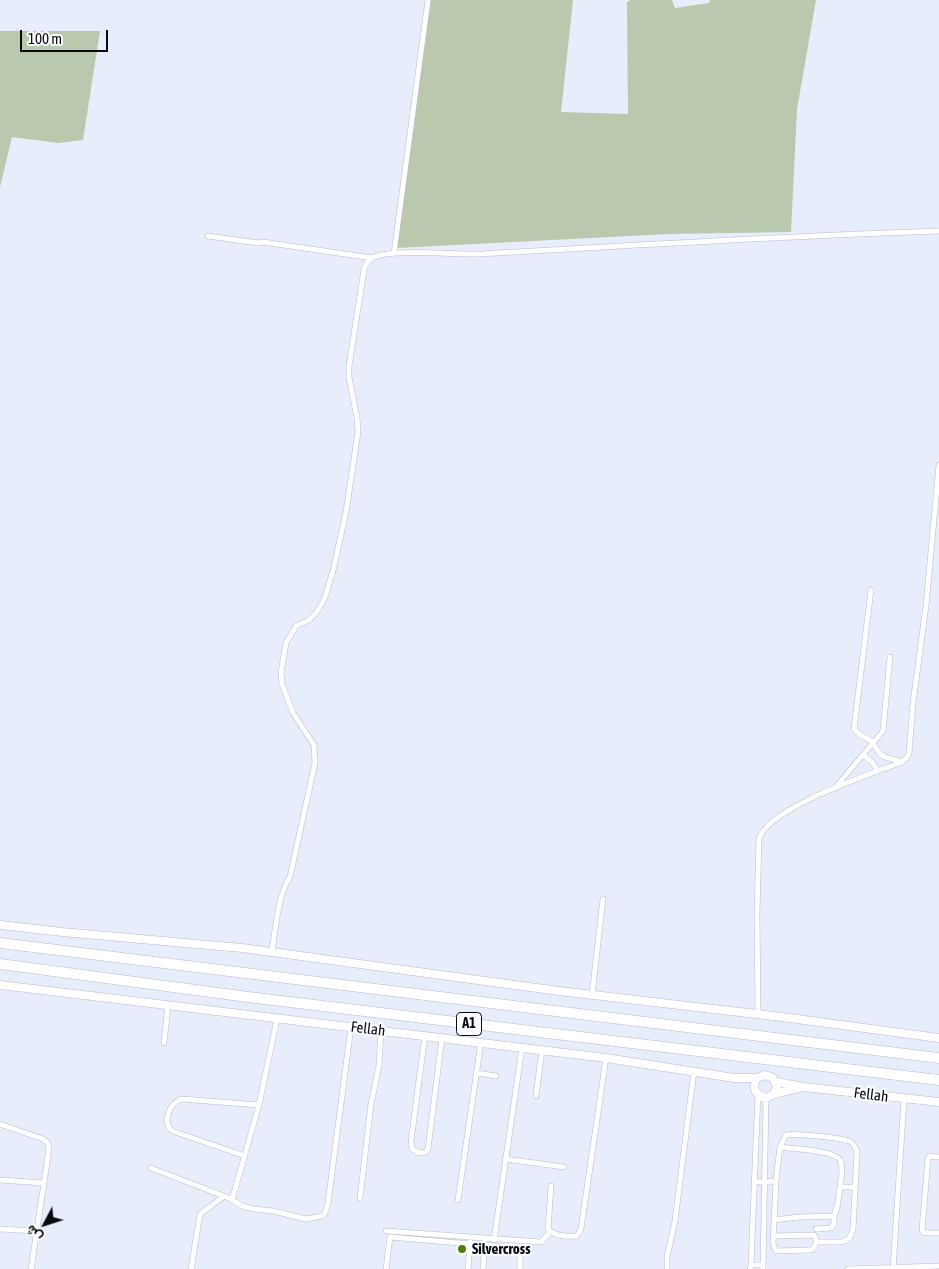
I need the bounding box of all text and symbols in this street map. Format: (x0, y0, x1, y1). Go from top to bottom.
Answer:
scale bar (22, 20, 110, 52)
text: 100 m (28, 30, 62, 47)
road number: A1 (456, 1012, 482, 1036)
street label: Fellah (350, 1018, 386, 1040)
street label: Fellah (853, 1084, 889, 1106)
north arrow (20, 1199, 70, 1249)
text: ش (22, 1222, 45, 1245)
place label: Silvercross (472, 1240, 530, 1258)
marker: Silvercross (456, 1243, 468, 1255)

